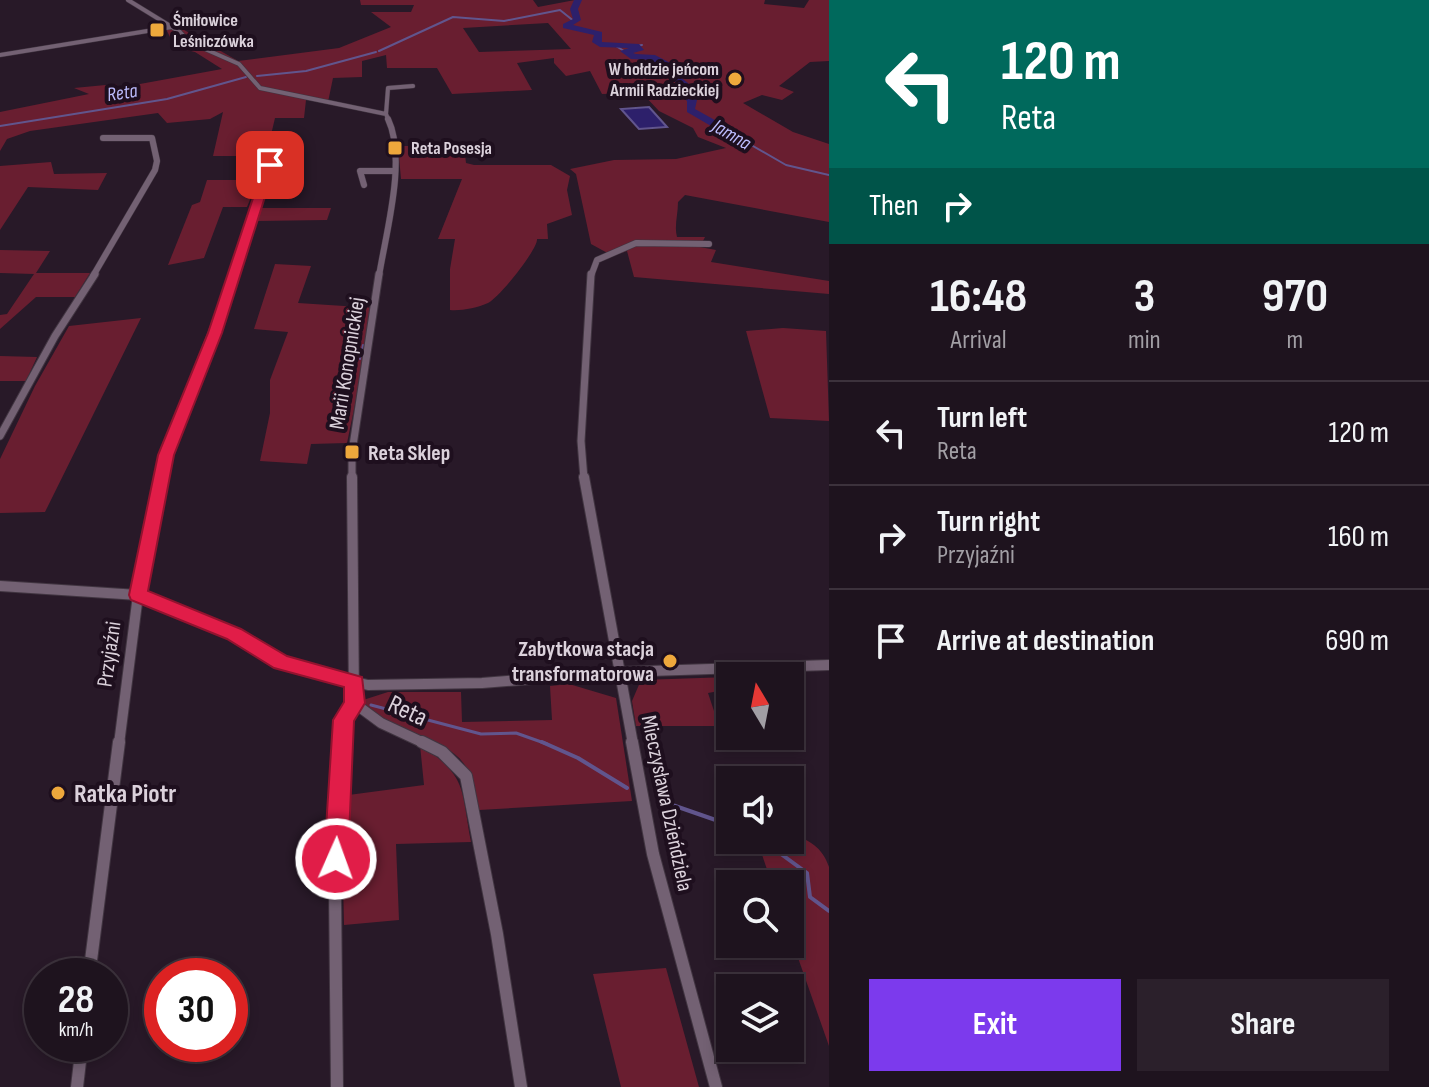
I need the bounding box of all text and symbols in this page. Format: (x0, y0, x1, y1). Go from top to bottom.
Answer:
place label: Śmiłowice Leśniczówka (173, 10, 254, 52)
marker: Śmiłowice Leśniczówka (148, 21, 166, 39)
text: 120 m (1001, 29, 1121, 96)
icon: left (869, 32, 973, 136)
place label: W hołdzie jeńcom Armii Radzieckiej (609, 59, 719, 101)
marker: W hołdzie jeńcom Armii Radzieckiej (726, 70, 744, 88)
water label: Reta (105, 79, 139, 107)
text: Reta (1001, 97, 1056, 140)
water label: Jamna (707, 114, 755, 156)
pin (236, 131, 304, 199)
place label: Reta Posesja (411, 138, 492, 159)
marker: Reta Posesja (386, 139, 404, 157)
icon: arrive (248, 143, 292, 187)
icon: right (935, 184, 979, 228)
text: Then (869, 188, 919, 224)
text: 16:48 (930, 268, 1027, 325)
text: 3 (1134, 268, 1155, 325)
text: 970 (1262, 268, 1328, 325)
street label: Marii Konopnickiej (324, 295, 371, 431)
text: Arrival (951, 325, 1006, 356)
text: min (1128, 325, 1161, 356)
text: m (1286, 325, 1303, 356)
text: Turn left (937, 400, 1027, 436)
icon: left (869, 411, 913, 455)
text: 120 m (1328, 415, 1389, 451)
text: Reta (937, 436, 977, 467)
place label: Reta Sklep (368, 440, 450, 467)
marker: Reta Sklep (343, 443, 361, 461)
text: Turn right (937, 504, 1040, 540)
icon: right (869, 515, 913, 559)
text: 160 m (1328, 519, 1389, 555)
text: Przyjaźni (937, 540, 1015, 571)
icon: arrive (869, 619, 913, 663)
street label: Przyjaźni (92, 620, 127, 689)
text: Arrive at destination (937, 623, 1154, 659)
text: 690 m (1325, 623, 1389, 659)
place label: Zabytkowa stacja transformatorowa (512, 636, 654, 688)
marker: Zabytkowa stacja transformatorowa (661, 652, 679, 670)
north arrow (716, 662, 804, 750)
map controls (716, 662, 804, 1062)
street label: Reta (383, 689, 432, 734)
street label: Mieczysława Dzieńdziela (635, 713, 698, 894)
button: sound (716, 766, 804, 854)
place label: Ratka Piotr (74, 779, 176, 810)
marker: Ratka Piotr (49, 784, 67, 802)
position arrow (294, 817, 378, 901)
button: search (716, 870, 804, 958)
speed limit sign: 30 (144, 958, 248, 1062)
button: layers (716, 974, 804, 1062)
text: 28 (58, 976, 94, 1024)
button: Exit (869, 979, 1121, 1071)
button: Share (1137, 979, 1389, 1071)
text: km/h (59, 1018, 93, 1042)

